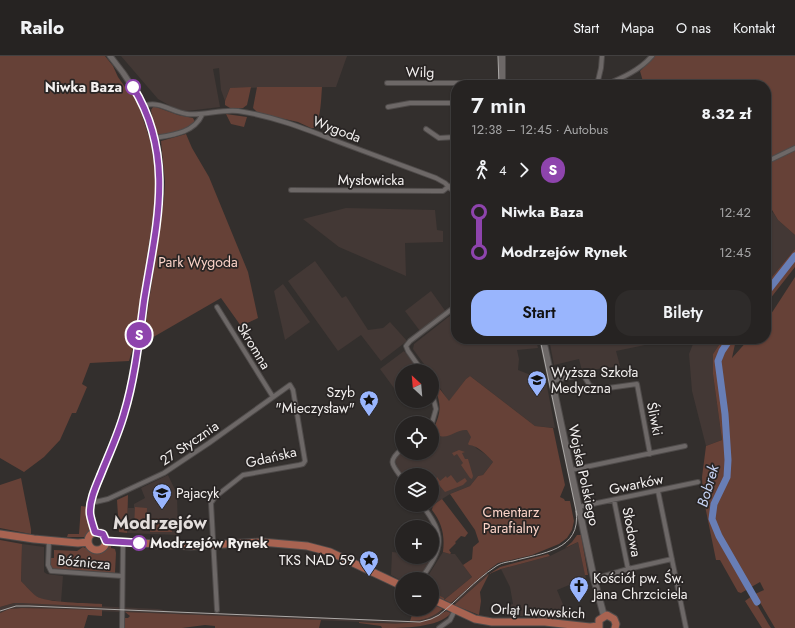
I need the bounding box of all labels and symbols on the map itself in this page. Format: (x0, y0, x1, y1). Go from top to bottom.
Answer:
street label: Wilg (405, 62, 435, 82)
place label: Niwka Baza (45, 77, 122, 97)
marker: Niwka Baza (125, 79, 141, 95)
street label: Wygoda (310, 111, 364, 147)
street label: Mysłowicka (338, 170, 404, 190)
park label: Park Wygoda (158, 252, 238, 272)
street label: Skromna (232, 319, 276, 373)
line badge: S (126, 322, 152, 348)
place label: Wyższa Szkoła Medyczna (551, 362, 638, 398)
north arrow (395, 364, 439, 408)
school or university icon: Wyższa Szkoła Medyczna (526, 369, 548, 397)
place label: Szyb "Mieczysław" (275, 382, 355, 418)
place icon: Szyb "Mieczysław" (358, 389, 380, 417)
street label: Śliwki (642, 400, 668, 438)
street label: 27 Stycznia (155, 416, 223, 470)
street label: Wojska Polskiego (564, 423, 605, 528)
street label: Gdańska (244, 441, 298, 473)
water label: Bobrek (691, 462, 725, 510)
street label: Gwarków (607, 468, 665, 500)
school or university icon: Pajacyk (151, 482, 173, 510)
place label: Pajacyk (176, 483, 220, 503)
park label: Cmentarz Parafialny (483, 502, 540, 538)
street label: Słodowa (617, 505, 647, 559)
district label: Modrzejów (113, 510, 207, 536)
place label: Modrzejów Rynek (150, 533, 268, 553)
marker: Modrzejów Rynek (131, 535, 147, 551)
place icon: TKS NAD 59 (358, 549, 380, 577)
street label: Bóźnicza (57, 550, 111, 574)
place label: TKS NAD 59 (279, 550, 355, 570)
place label: Kościół pw. Św. Jana Chrzciciela (591, 568, 688, 604)
church icon: Kościół pw. Św. Jana Chrzciciela (568, 575, 590, 603)
street label: Orląt Lwowskich (490, 599, 586, 623)

